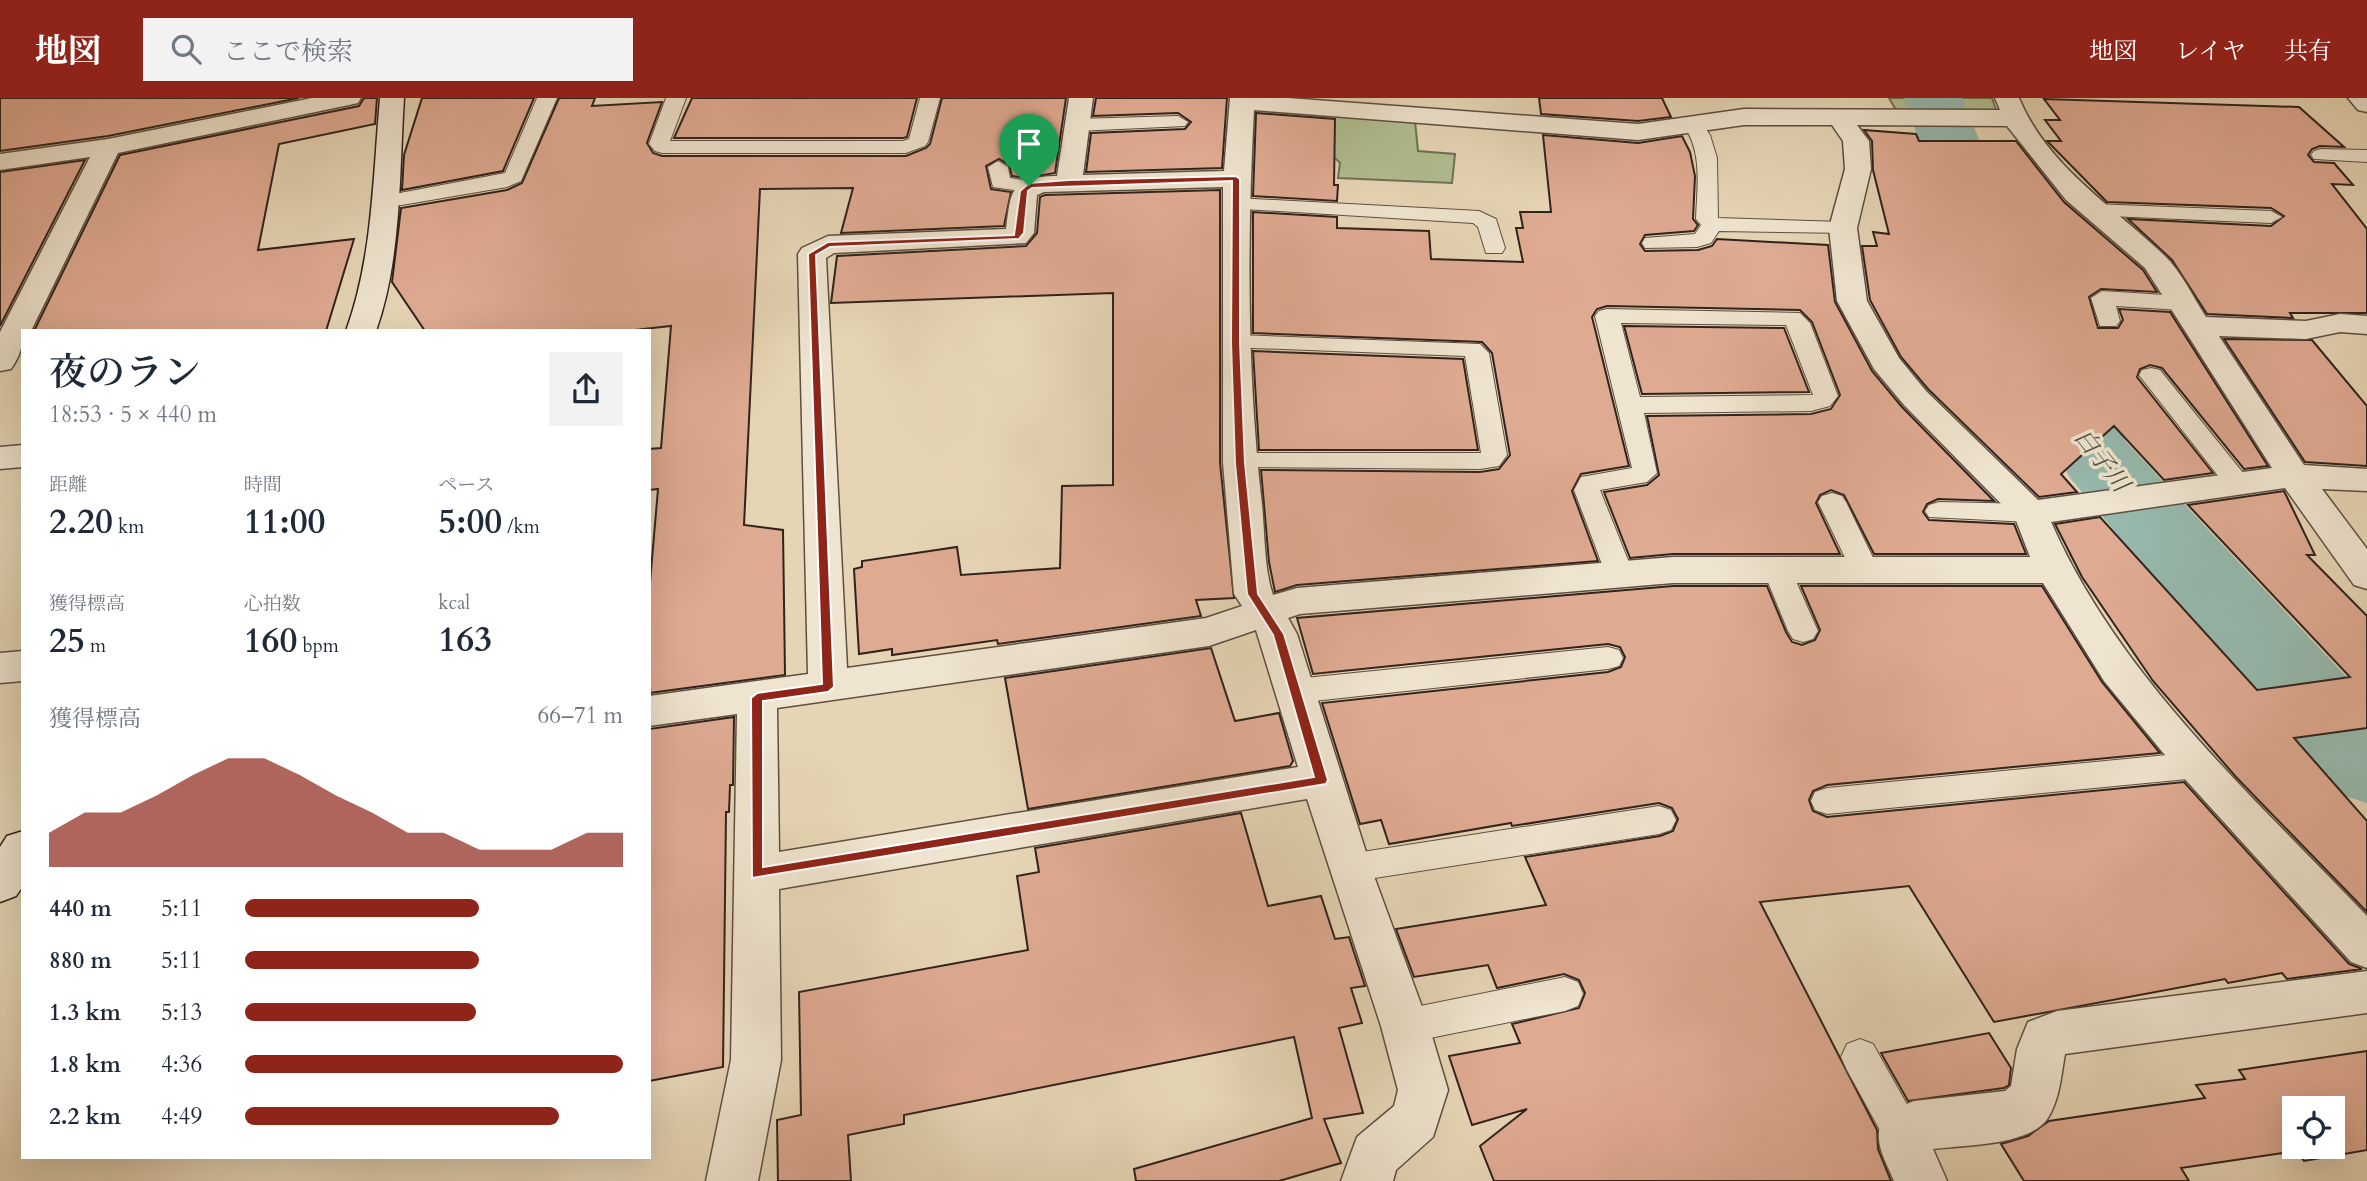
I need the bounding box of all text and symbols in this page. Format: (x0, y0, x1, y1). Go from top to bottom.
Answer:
search box (143, 18, 633, 81)
text: 地図 (35, 29, 101, 74)
icon: search (167, 30, 205, 68)
text: ここで検索 (223, 34, 353, 69)
text: 地図 (2089, 35, 2137, 68)
text: レイヤ (2175, 35, 2246, 68)
text: 共有 (2284, 35, 2332, 68)
pin (999, 114, 1059, 186)
icon: arrive (1010, 125, 1048, 163)
text: 夜のラン (49, 347, 201, 399)
button: share (549, 352, 623, 426)
text: 18:53 · 5 × 440 m (49, 399, 217, 430)
water label: 白子川 (2066, 422, 2139, 501)
text: 距離 (49, 472, 87, 498)
text: 時間 (244, 472, 282, 498)
text: ペース (438, 472, 494, 498)
text: 2.20 (49, 498, 113, 546)
text: 11:00 (244, 498, 326, 546)
text: 5:00 (438, 498, 502, 546)
text: km (113, 514, 144, 540)
text: /km (502, 514, 540, 540)
text: kcal (438, 590, 470, 616)
text: 獲得標高 (49, 591, 125, 617)
text: 心拍数 (244, 591, 301, 617)
text: 163 (438, 616, 492, 664)
text: 25 (49, 617, 85, 665)
text: 160 (244, 617, 297, 665)
text: m (85, 633, 106, 659)
text: bpm (297, 633, 339, 659)
text: 66–71 m (538, 700, 623, 731)
text: 獲得標高 (49, 703, 141, 734)
text: 440 m (49, 893, 112, 924)
text: 5:11 (161, 893, 202, 924)
text: 880 m (49, 945, 112, 976)
text: 5:11 (161, 945, 202, 976)
text: 1.3 km (49, 997, 121, 1028)
text: 5:13 (161, 997, 202, 1028)
text: 1.8 km (49, 1049, 121, 1080)
text: 4:36 (161, 1049, 202, 1080)
map controls (2282, 1096, 2345, 1159)
button: locate (2282, 1096, 2345, 1159)
text: 2.2 km (49, 1101, 121, 1132)
text: 4:49 (161, 1101, 202, 1132)

